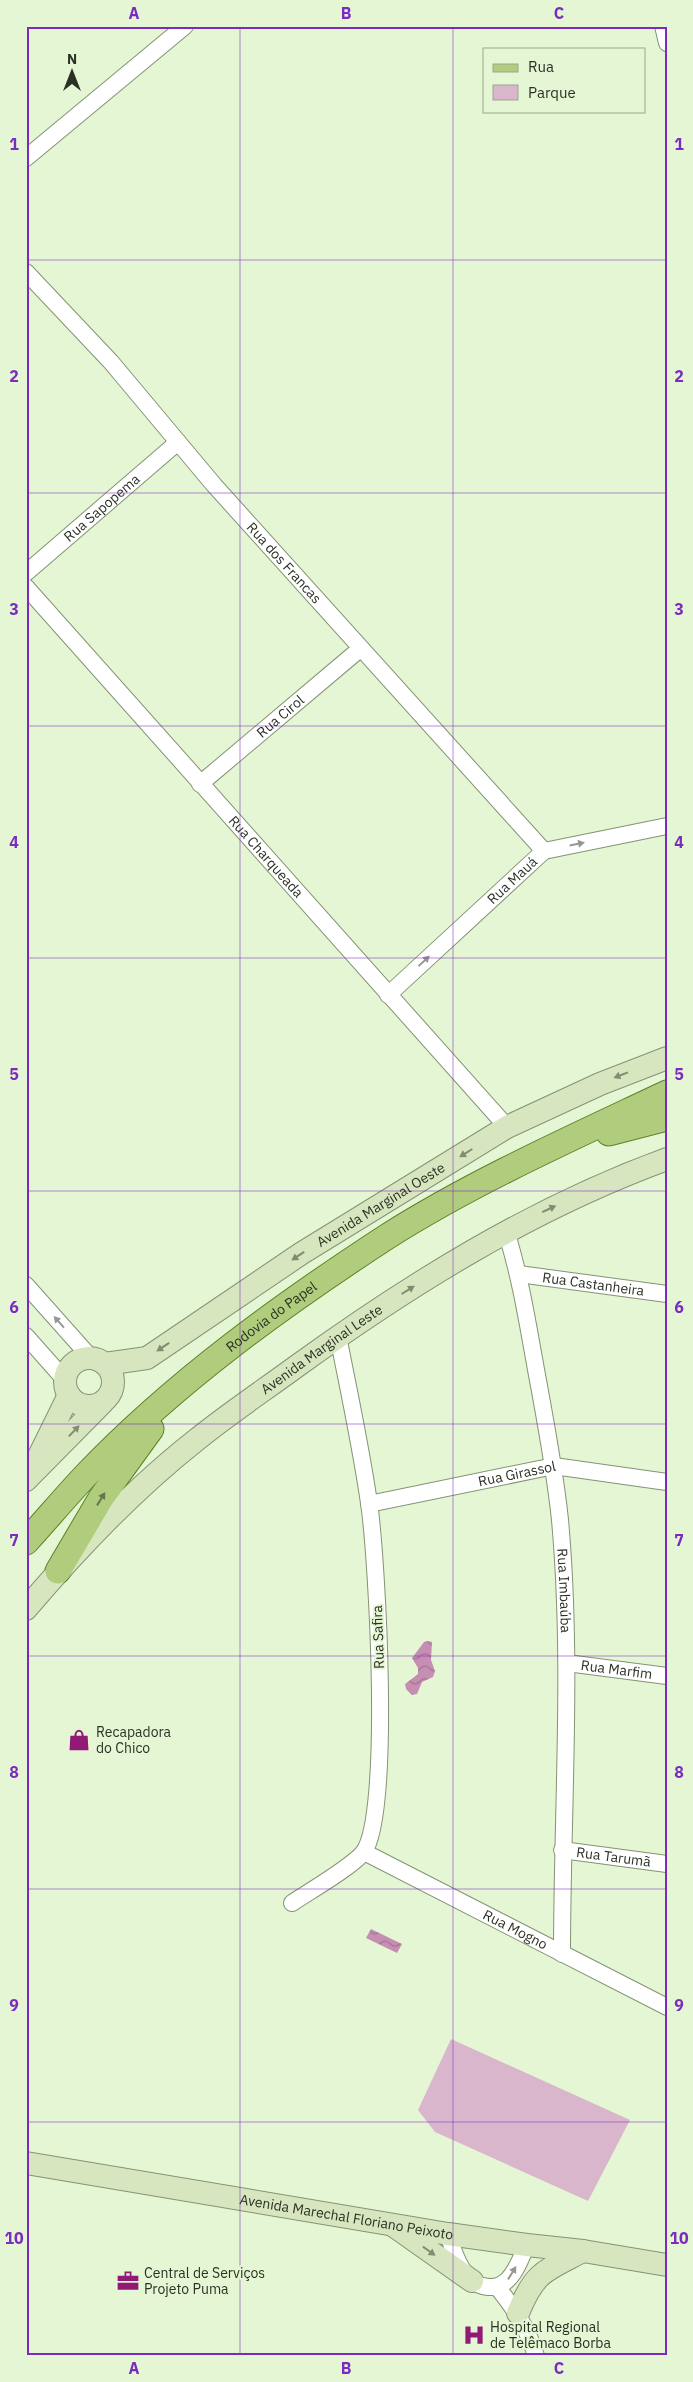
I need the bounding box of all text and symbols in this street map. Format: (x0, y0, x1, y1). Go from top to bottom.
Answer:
text: A (129, 3, 140, 23)
text: B (341, 3, 352, 23)
text: C (554, 3, 564, 23)
north arrow (48, 48, 98, 98)
legend (483, 48, 646, 112)
text: N (67, 50, 77, 68)
text: Rua (528, 57, 554, 76)
text: Parque (528, 83, 576, 102)
text: 1 (9, 134, 19, 154)
text: 1 (674, 134, 684, 154)
text: 2 (9, 366, 19, 386)
text: 2 (674, 366, 684, 386)
street label: Rua Sapopema (60, 470, 144, 545)
street label: Rua dos Francas (243, 518, 326, 607)
text: 3 (9, 599, 19, 619)
text: 3 (674, 599, 684, 619)
street label: Rua Cirol (253, 691, 308, 741)
street label: Rua Charqueada (225, 812, 308, 902)
text: 4 (9, 832, 19, 852)
text: 4 (674, 832, 684, 852)
one-way arrow (570, 840, 585, 848)
street label: Rua Mauá (483, 852, 541, 908)
one-way arrow (417, 956, 430, 967)
text: 5 (9, 1064, 19, 1084)
text: 5 (674, 1064, 684, 1084)
one-way arrow (614, 1072, 628, 1080)
one-way arrow (459, 1148, 472, 1157)
street label: Avenida Marginal Oeste (313, 1158, 449, 1251)
one-way arrow (542, 1205, 556, 1213)
one-way arrow (291, 1251, 304, 1261)
street label: Rua Castanheira (541, 1268, 646, 1300)
street label: Rodovia do Papel (222, 1277, 320, 1356)
one-way arrow (402, 1285, 415, 1295)
text: 6 (9, 1297, 19, 1317)
text: 6 (674, 1297, 684, 1317)
street label: Avenida Marginal Leste (257, 1300, 386, 1398)
one-way arrow (53, 1316, 65, 1328)
one-way arrow (156, 1342, 170, 1352)
one-way arrow (68, 1425, 80, 1437)
street label: Rua Girassol (477, 1457, 557, 1490)
one-way arrow (96, 1492, 106, 1506)
text: 7 (9, 1530, 19, 1550)
text: 7 (674, 1530, 684, 1550)
street label: Rua Imbaúba (553, 1548, 575, 1634)
street label: Rua Safira (368, 1604, 388, 1669)
street label: Rua Marfim (580, 1656, 653, 1683)
place label: Recapadora do Chico (96, 1723, 172, 1757)
shop icon: Recapadora do Chico (66, 1727, 92, 1753)
text: 8 (9, 1762, 19, 1782)
text: 8 (674, 1762, 684, 1782)
street label: Rua Tarumã (575, 1843, 652, 1871)
street label: Rua Mogno (480, 1905, 551, 1953)
text: 9 (9, 1995, 19, 2015)
text: 9 (674, 1995, 684, 2015)
street label: Avenida Marechal Floriano Peixoto (238, 2190, 455, 2244)
text: 10 (4, 2228, 24, 2248)
text: 10 (669, 2228, 689, 2248)
one-way arrow (422, 2246, 436, 2256)
place label: Central de Serviços Projeto Puma (144, 2264, 265, 2298)
one-way arrow (508, 2266, 517, 2279)
office icon: Central de Serviços Projeto Puma (115, 2268, 141, 2294)
place label: Hospital Regional de Telêmaco Borba (490, 2318, 611, 2352)
hospital icon: Hospital Regional de Telêmaco Borba (461, 2322, 487, 2348)
text: A (129, 2358, 140, 2378)
text: B (341, 2358, 352, 2378)
text: C (554, 2358, 564, 2378)

